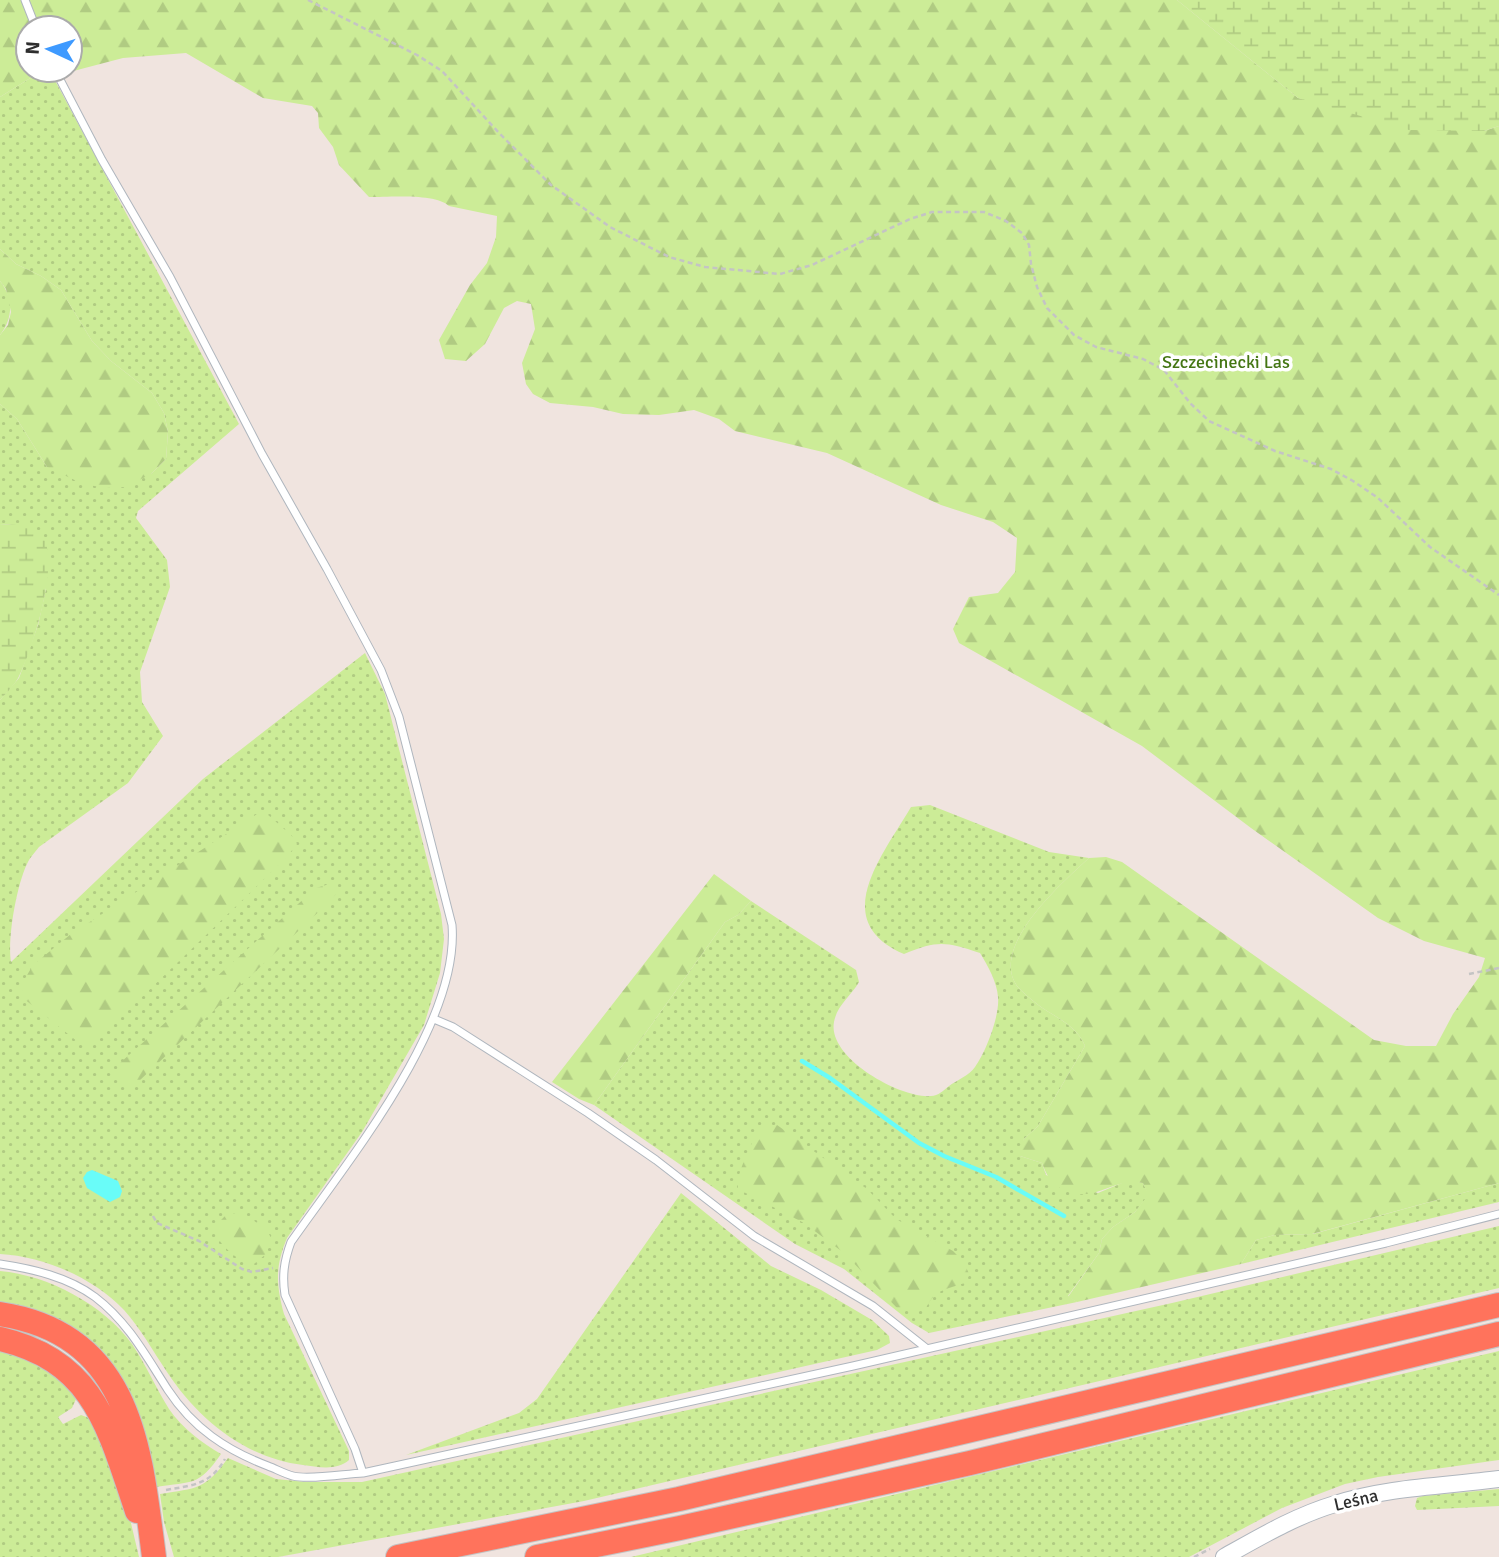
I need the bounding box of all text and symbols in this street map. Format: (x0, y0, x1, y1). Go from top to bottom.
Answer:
north arrow (14, 14, 84, 84)
text: N (21, 40, 45, 55)
park label: Szczecinecki Las (1162, 351, 1290, 373)
street label: Leśna (1332, 1484, 1380, 1516)

